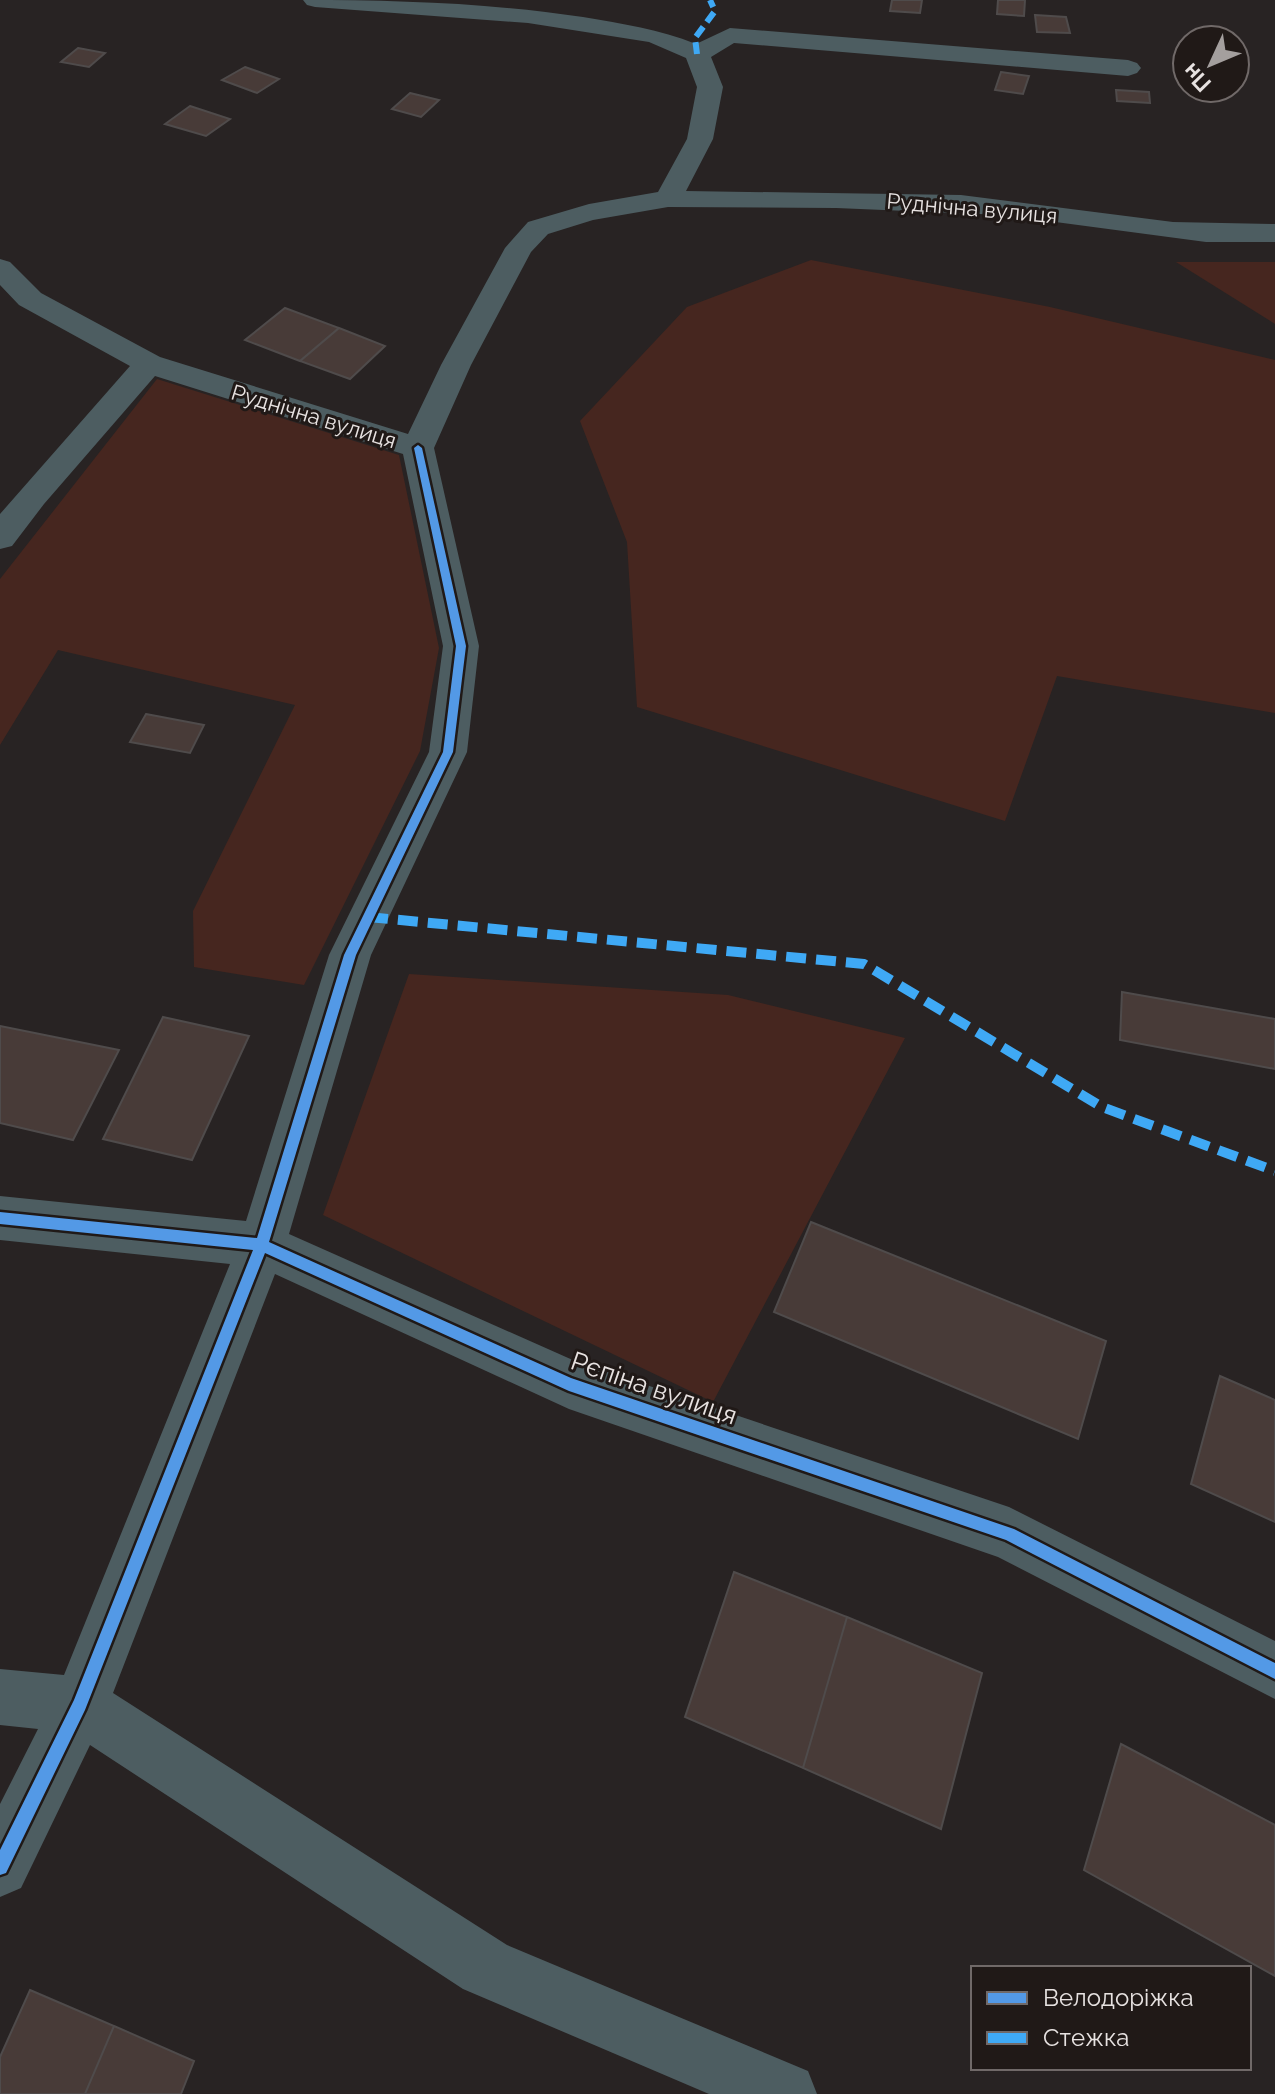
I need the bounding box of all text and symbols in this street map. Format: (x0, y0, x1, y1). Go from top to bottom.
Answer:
north arrow (1171, 24, 1251, 104)
text: Пн (1177, 58, 1216, 97)
street label: Руднічна вулиця (886, 188, 1058, 228)
street label: Руднічна вулиця (228, 379, 400, 453)
street label: Рєпіна вулиця (567, 1346, 741, 1430)
legend (971, 1966, 1251, 2070)
text: Велодоріжка (1043, 1983, 1194, 2012)
text: Стежка (1043, 2023, 1129, 2052)

